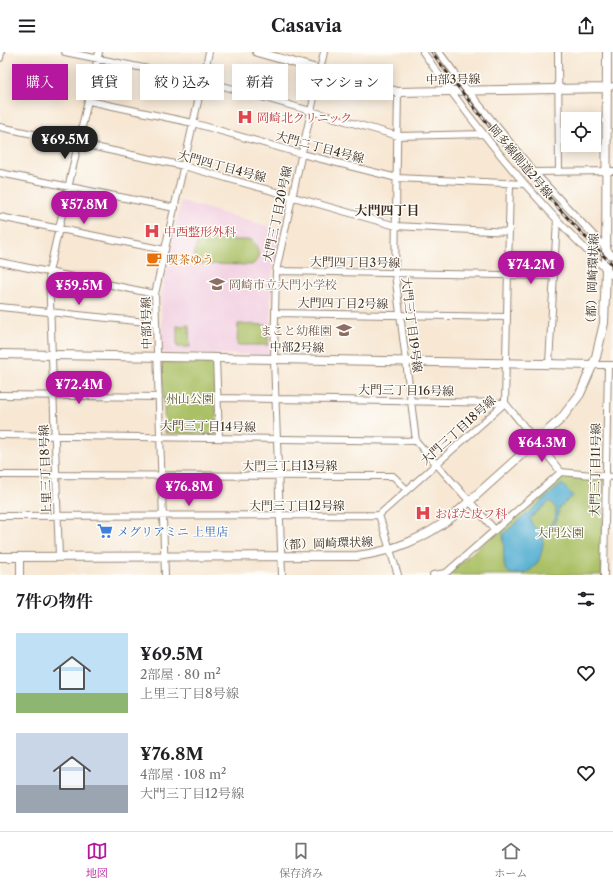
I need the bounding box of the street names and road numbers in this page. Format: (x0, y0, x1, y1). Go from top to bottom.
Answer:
street label: 中部3号線 (426, 71, 480, 87)
street label: 岡多線側道2号線 (486, 121, 556, 201)
street label: 大門二丁目4号線 (274, 128, 366, 166)
street label: 大門四丁目4号線 (176, 147, 268, 185)
street label: 大門三丁目20号線 (259, 164, 295, 264)
street label: （都）岡崎環状線 (583, 233, 601, 329)
street label: 大門四丁目3号線 (310, 254, 400, 270)
street label: 大門三丁目19号線 (399, 276, 425, 374)
street label: 大門四丁目2号線 (297, 295, 389, 311)
street label: 中部1号線 (138, 296, 154, 350)
street label: 中部2号線 (269, 339, 325, 355)
street label: 大門三丁目16号線 (358, 382, 454, 398)
street label: 大門三丁目18号線 (417, 392, 499, 468)
street label: 大門三丁目14号線 (160, 418, 256, 434)
street label: 大門三丁目11号線 (587, 423, 603, 517)
street label: 上里三丁目8号線 (36, 424, 54, 516)
street label: 大門三丁目13号線 (242, 458, 338, 473)
street label: 大門三丁目12号線 (249, 498, 345, 513)
street label: （都）岡崎環状線 (277, 534, 373, 552)

